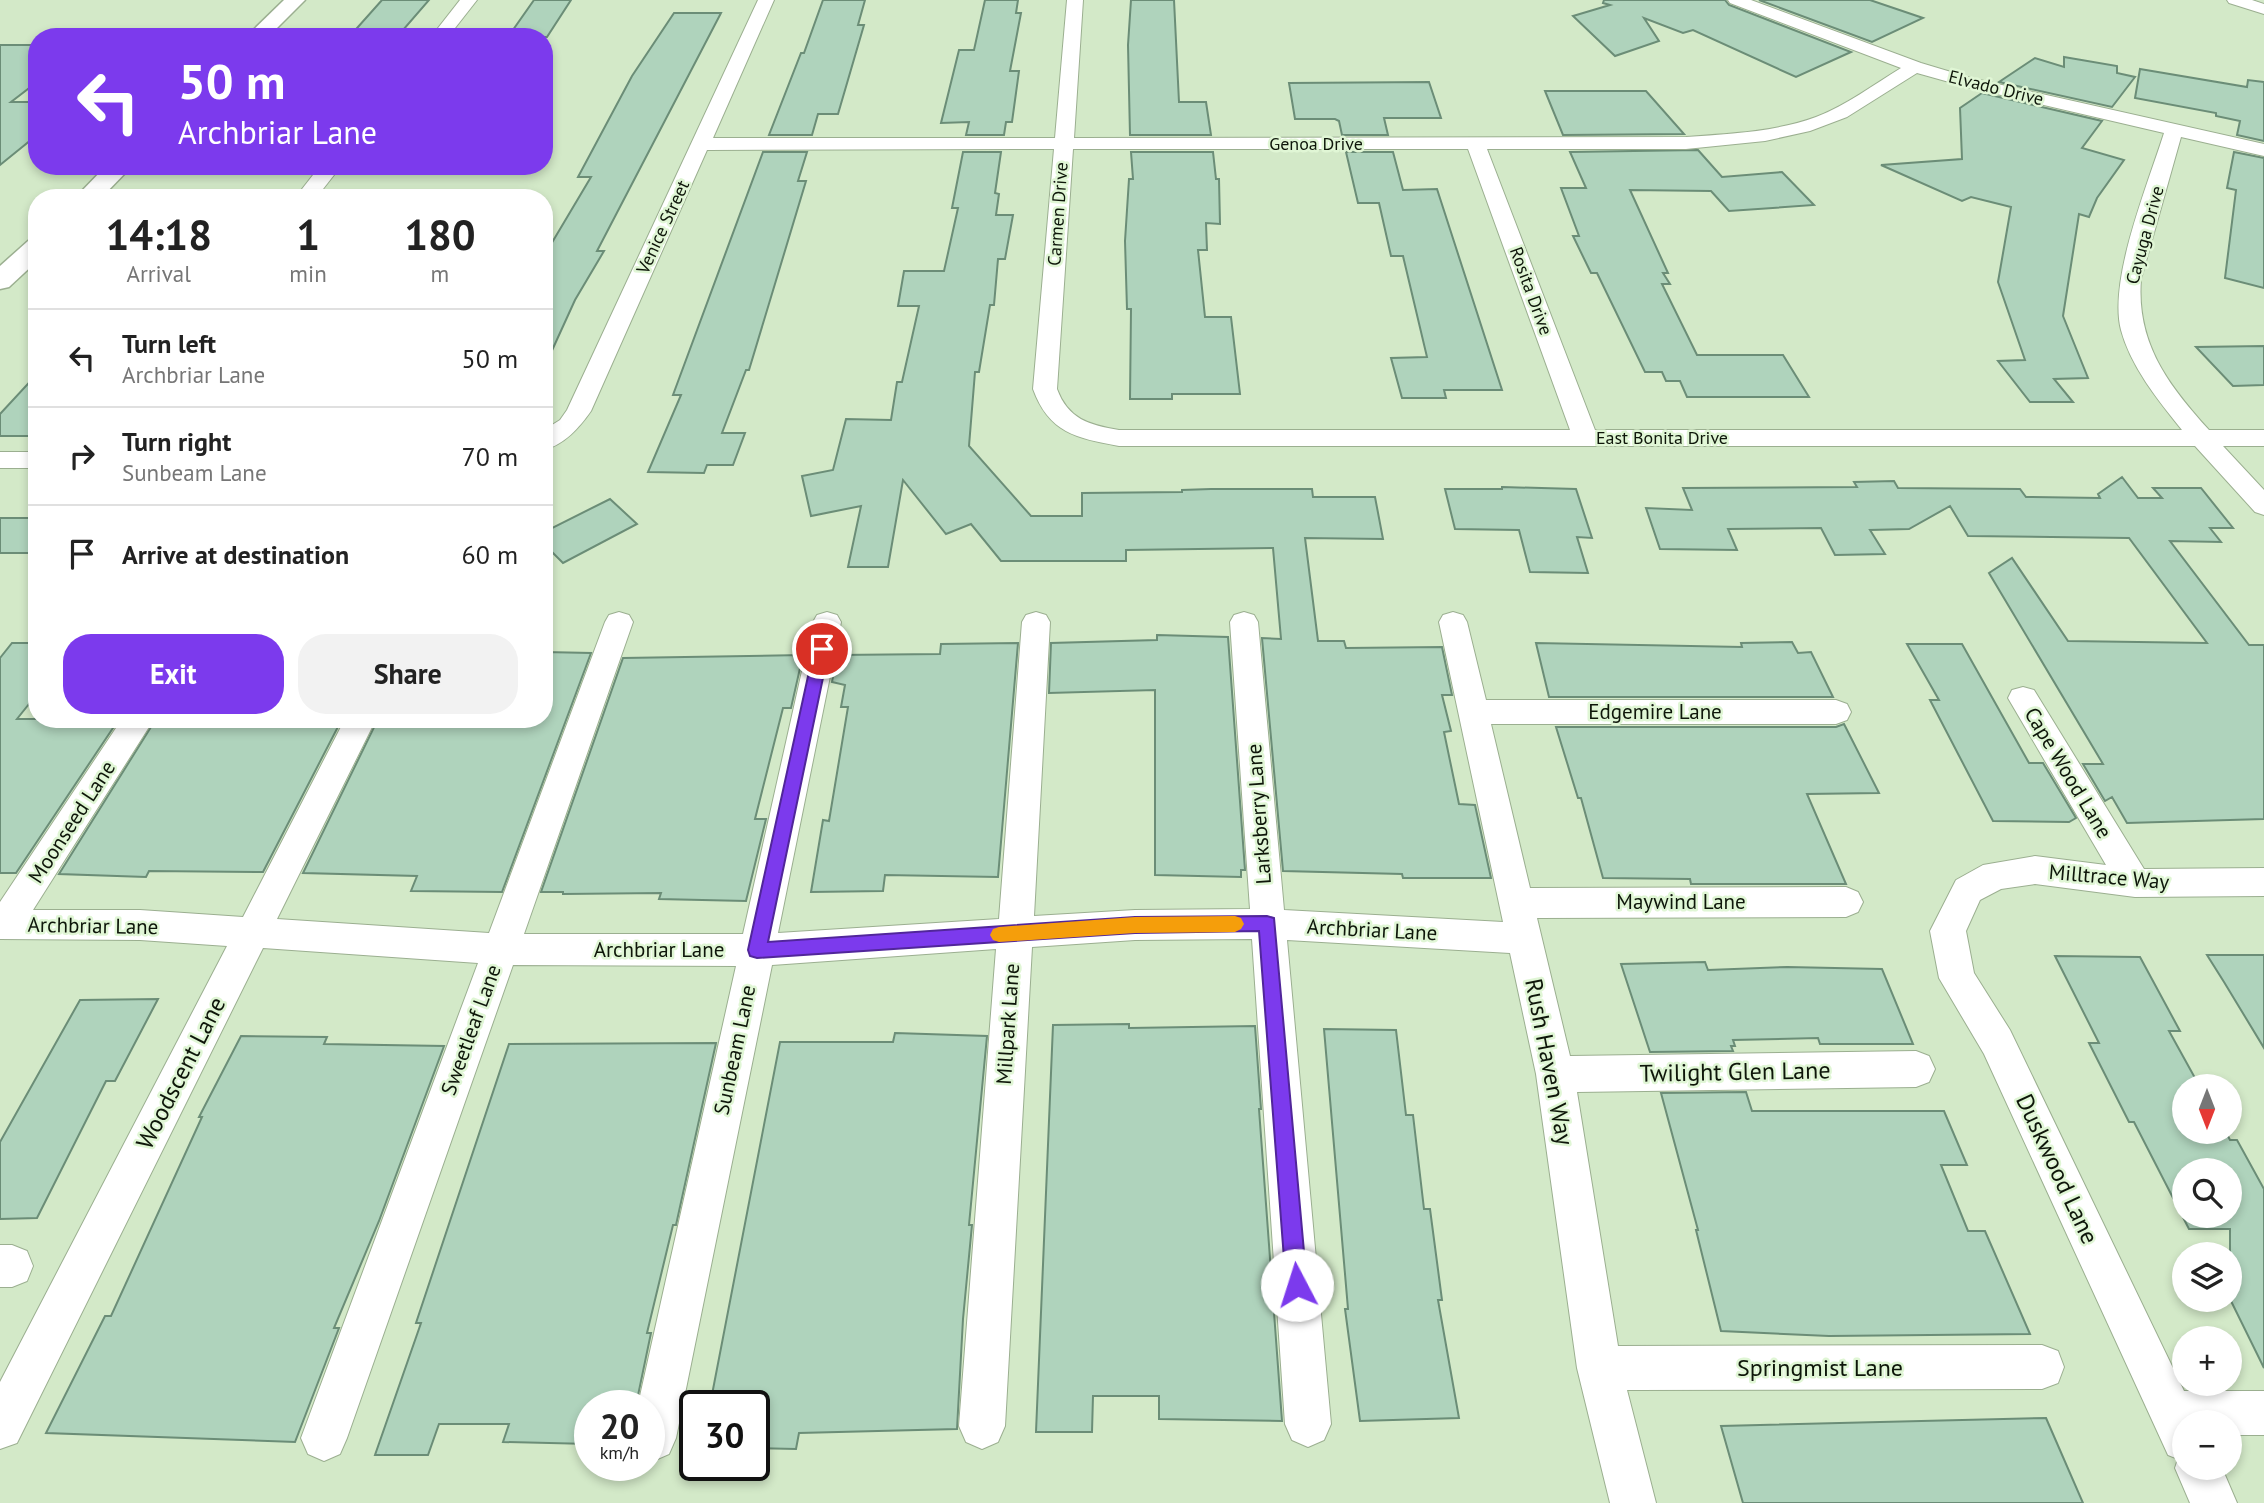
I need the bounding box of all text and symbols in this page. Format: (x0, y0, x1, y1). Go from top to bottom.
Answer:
text: 50 m (178, 49, 285, 113)
icon: left (63, 56, 154, 147)
street label: Elvado Drive (1946, 65, 2046, 110)
text: Archbriar Lane (178, 111, 377, 153)
street label: Genoa Drive (1269, 132, 1363, 155)
street label: Carmen Drive (1042, 161, 1073, 267)
street label: Venice Street (630, 176, 694, 278)
street label: Cayuga Drive (2120, 183, 2169, 286)
text: 14:18 (105, 207, 212, 262)
text: 1 (296, 207, 320, 262)
text: 180 (404, 207, 476, 262)
street label: Rosita Drive (1505, 244, 1558, 338)
text: Arrival (126, 259, 191, 288)
text: min (289, 259, 327, 288)
text: m (431, 259, 449, 288)
text: Turn left (122, 327, 216, 360)
icon: left (63, 339, 101, 377)
text: 50 m (462, 342, 518, 375)
text: Archbriar Lane (122, 360, 265, 389)
text: Turn right (122, 425, 231, 458)
street label: East Bonita Drive (1596, 426, 1728, 449)
icon: right (63, 437, 101, 475)
text: 70 m (462, 440, 518, 473)
text: Sunbeam Lane (122, 458, 267, 487)
icon: arrive (63, 535, 101, 573)
text: Arrive at destination (122, 538, 349, 571)
text: 60 m (462, 538, 518, 571)
pin (792, 619, 852, 679)
icon: arrive (803, 630, 841, 668)
button: Exit (63, 634, 284, 714)
button: Share (298, 634, 518, 714)
street label: Edgemire Lane (1588, 698, 1722, 725)
street label: Cape Wood Lane (2019, 702, 2118, 843)
street label: Larksberry Lane (1240, 743, 1277, 885)
street label: Moonseed Lane (22, 755, 121, 888)
street label: Milltrace Way (2048, 858, 2171, 895)
street label: Maywind Lane (1616, 888, 1746, 915)
street label: Archbriar Lane (27, 911, 159, 940)
street label: Archbriar Lane (1306, 913, 1438, 946)
street label: Archbriar Lane (594, 936, 724, 963)
street label: Sweetleaf Lane (434, 961, 507, 1099)
street label: Millpark Lane (990, 962, 1025, 1085)
street label: Rush Haven Way (1518, 976, 1581, 1148)
street label: Sunbeam Lane (708, 983, 761, 1117)
street label: Woodscent Lane (129, 991, 232, 1154)
street label: Twilight Glen Lane (1639, 1054, 1831, 1089)
north arrow (2172, 1074, 2242, 1144)
map controls (2172, 1074, 2242, 1480)
street label: Duskwood Lane (2009, 1089, 2106, 1249)
button: search (2172, 1158, 2242, 1228)
button: layers (2172, 1242, 2242, 1312)
position arrow (1260, 1248, 1334, 1322)
button: + (2172, 1326, 2242, 1396)
street label: Springmist Lane (1737, 1352, 1903, 1383)
speed limit sign: 30 (679, 1390, 770, 1481)
text: 20 (600, 1403, 639, 1449)
button: − (2172, 1410, 2242, 1480)
text: km/h (600, 1441, 639, 1464)

